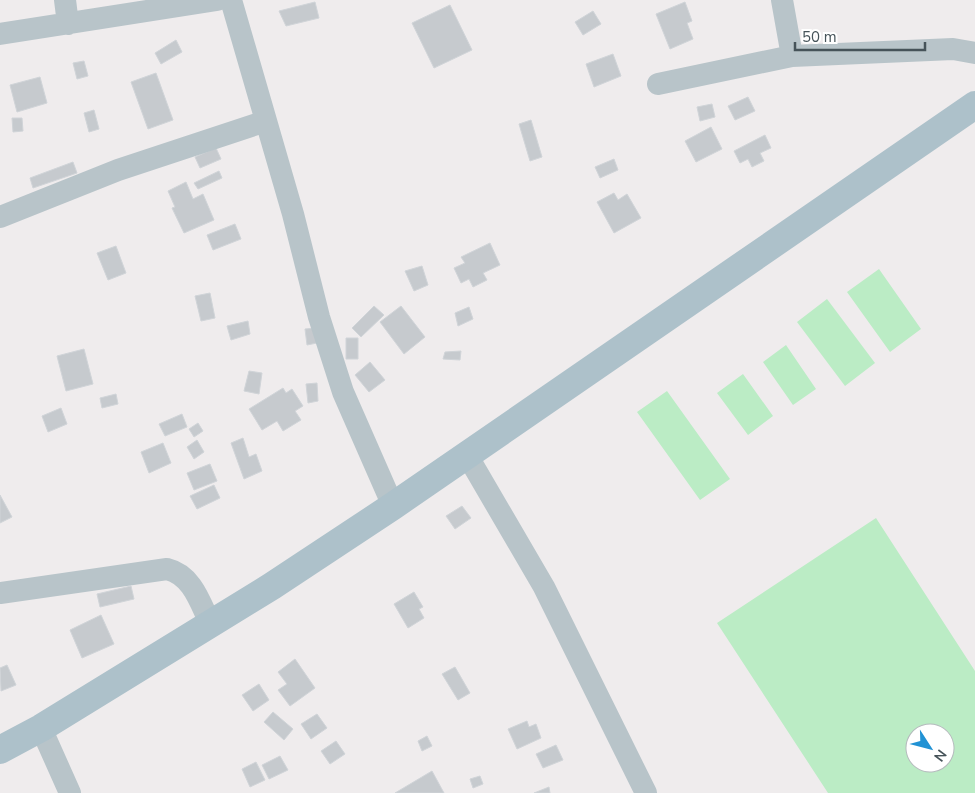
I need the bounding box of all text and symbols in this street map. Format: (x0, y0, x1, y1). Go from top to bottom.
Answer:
scale bar (795, 20, 925, 52)
text: 50 m (802, 27, 837, 47)
north arrow (905, 723, 955, 773)
text: N (929, 746, 951, 765)

